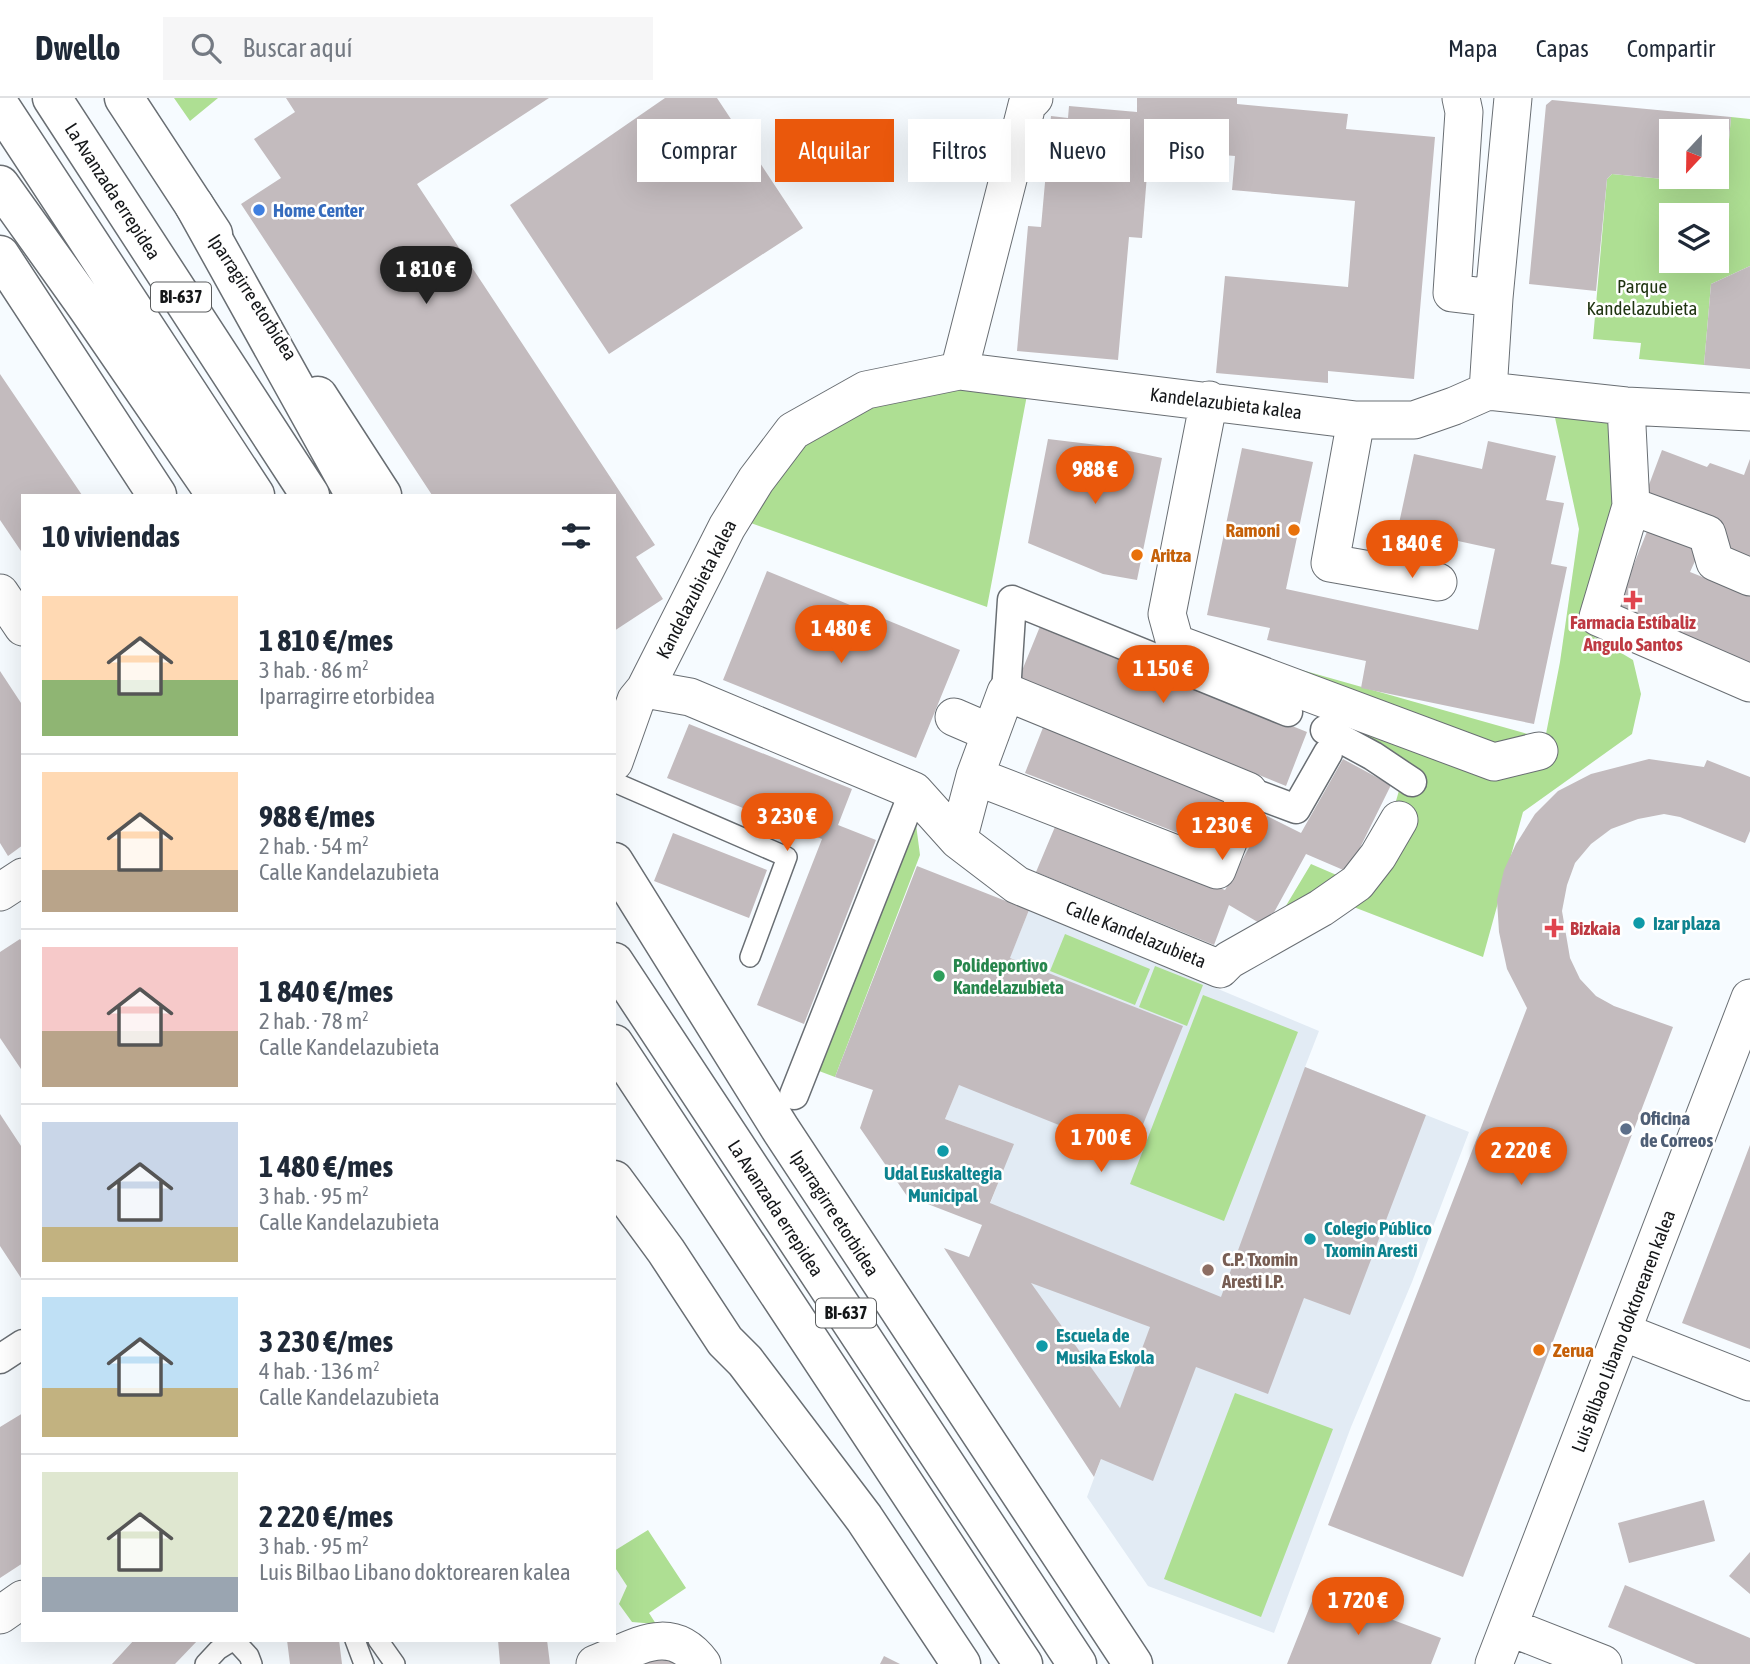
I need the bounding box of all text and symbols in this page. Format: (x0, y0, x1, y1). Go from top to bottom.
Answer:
search box (163, 17, 653, 80)
text: Dwello (35, 29, 121, 67)
icon: search (187, 29, 225, 67)
text: Buscar aquí (243, 33, 352, 63)
text: Mapa (1448, 35, 1498, 62)
text: Capas (1536, 35, 1589, 62)
text: Compartir (1627, 35, 1715, 62)
street label: La Avanzada errepidea (61, 119, 165, 263)
chip: Comprar (637, 119, 761, 182)
chip: Alquilar (775, 119, 894, 182)
chip: Filtros (908, 119, 1011, 182)
chip: Nuevo (1025, 119, 1130, 182)
chip: Piso (1144, 119, 1229, 182)
north arrow (1659, 119, 1729, 189)
map controls (1659, 119, 1729, 273)
place label: Home Center (273, 199, 364, 221)
marker: Home Center (251, 202, 267, 218)
button: layers (1659, 203, 1729, 273)
street label: Iparragirre etorbidea (204, 230, 302, 364)
pin: 1 810 € (361, 246, 491, 306)
text: 1 810 € (396, 256, 456, 282)
park label: Parque Kandelazubieta (1587, 275, 1697, 319)
road number: BI-637 (151, 282, 211, 312)
street label: Kandelazubieta kalea (1149, 383, 1303, 423)
pin: 988 € (1046, 446, 1144, 506)
text: 988 € (1072, 456, 1118, 482)
street label: Kandelazubieta kalea (651, 516, 741, 662)
icon: filters (557, 517, 595, 555)
text: 10 viviendas (42, 519, 180, 553)
place label: Ramoni (1225, 519, 1280, 541)
pin: 1 840 € (1347, 520, 1477, 580)
marker: Ramoni (1286, 522, 1302, 538)
text: 1 840 € (1382, 530, 1442, 556)
place label: Aritza (1150, 544, 1192, 566)
marker: Aritza (1129, 547, 1145, 563)
marker: Farmacia Estíbaliz Angulo Santos (1625, 592, 1641, 608)
pin: 1 480 € (776, 606, 906, 665)
place label: Farmacia Estíbaliz Angulo Santos (1570, 611, 1696, 655)
text: 1 480 € (811, 615, 871, 641)
text: 1 810 €/mes (259, 623, 393, 657)
icon: home (98, 624, 182, 708)
pin: 1 150 € (1098, 646, 1228, 705)
text: 1 150 € (1133, 655, 1193, 681)
text: 3 hab. · 86 m² (259, 657, 369, 683)
text: Iparragirre etorbidea (259, 683, 435, 709)
pin: 3 230 € (722, 794, 852, 853)
text: 988 €/mes (259, 799, 375, 833)
icon: home (98, 800, 182, 884)
pin: 1 230 € (1157, 802, 1287, 862)
text: 3 230 € (757, 803, 817, 829)
text: 1 230 € (1192, 812, 1252, 838)
text: 2 hab. · 54 m² (259, 833, 369, 859)
text: Calle Kandelazubieta (259, 859, 440, 885)
street label: Calle Kandelazubieta (1063, 896, 1209, 972)
place label: Izar plaza (1653, 912, 1720, 934)
marker: Izar plaza (1631, 915, 1647, 931)
place label: Bizkaia (1570, 917, 1621, 939)
marker: Bizkaia (1544, 918, 1564, 938)
place label: Polideportivo Kandelazubieta (953, 954, 1064, 998)
marker: Polideportivo Kandelazubieta (931, 968, 947, 984)
text: 1 840 €/mes (259, 974, 393, 1008)
icon: home (98, 975, 182, 1059)
text: 2 hab. · 78 m² (259, 1008, 369, 1034)
text: Calle Kandelazubieta (259, 1034, 440, 1060)
place label: Oficina de Correos (1640, 1107, 1713, 1151)
pin: 1 700 € (1036, 1114, 1166, 1174)
marker: Oficina de Correos (1618, 1121, 1634, 1137)
text: 1 700 € (1071, 1124, 1131, 1150)
pin: 2 220 € (1456, 1128, 1586, 1187)
street label: La Avanzada errepidea (724, 1136, 828, 1280)
text: 2 220 € (1491, 1137, 1551, 1163)
marker: Udal Euskaltegia Municipal (935, 1143, 951, 1159)
street label: Iparragirre etorbidea (786, 1146, 884, 1280)
text: 1 480 €/mes (259, 1149, 393, 1183)
icon: home (98, 1150, 182, 1234)
place label: Udal Euskaltegia Municipal (884, 1162, 1002, 1206)
text: 3 hab. · 95 m² (259, 1183, 369, 1209)
street label: Luis Bilbao Libano doktorearen kalea (1567, 1207, 1679, 1455)
text: Calle Kandelazubieta (259, 1209, 440, 1235)
place label: Colegio Público Txomin Aresti (1324, 1217, 1432, 1261)
marker: Colegio Público Txomin Aresti (1302, 1231, 1318, 1247)
place label: C.P. Txomin Aresti I.P. (1221, 1248, 1298, 1292)
marker: C.P. Txomin Aresti I.P. (1200, 1262, 1216, 1278)
road number: BI-637 (816, 1298, 876, 1328)
text: 3 230 €/mes (259, 1324, 393, 1358)
place label: Escuela de Musika Eskola (1056, 1324, 1155, 1368)
icon: home (98, 1325, 182, 1409)
marker: Escuela de Musika Eskola (1034, 1338, 1050, 1354)
place label: Zerua (1553, 1339, 1594, 1361)
marker: Zerua (1531, 1342, 1547, 1358)
text: 4 hab. · 136 m² (259, 1358, 380, 1384)
text: Calle Kandelazubieta (259, 1384, 440, 1410)
text: 2 220 €/mes (259, 1499, 393, 1533)
icon: home (98, 1500, 182, 1584)
text: 3 hab. · 95 m² (259, 1533, 369, 1559)
text: Luis Bilbao Libano doktorearen kalea (259, 1559, 571, 1585)
pin: 1 720 € (1293, 1578, 1423, 1637)
text: 1 720 € (1328, 1587, 1388, 1613)

